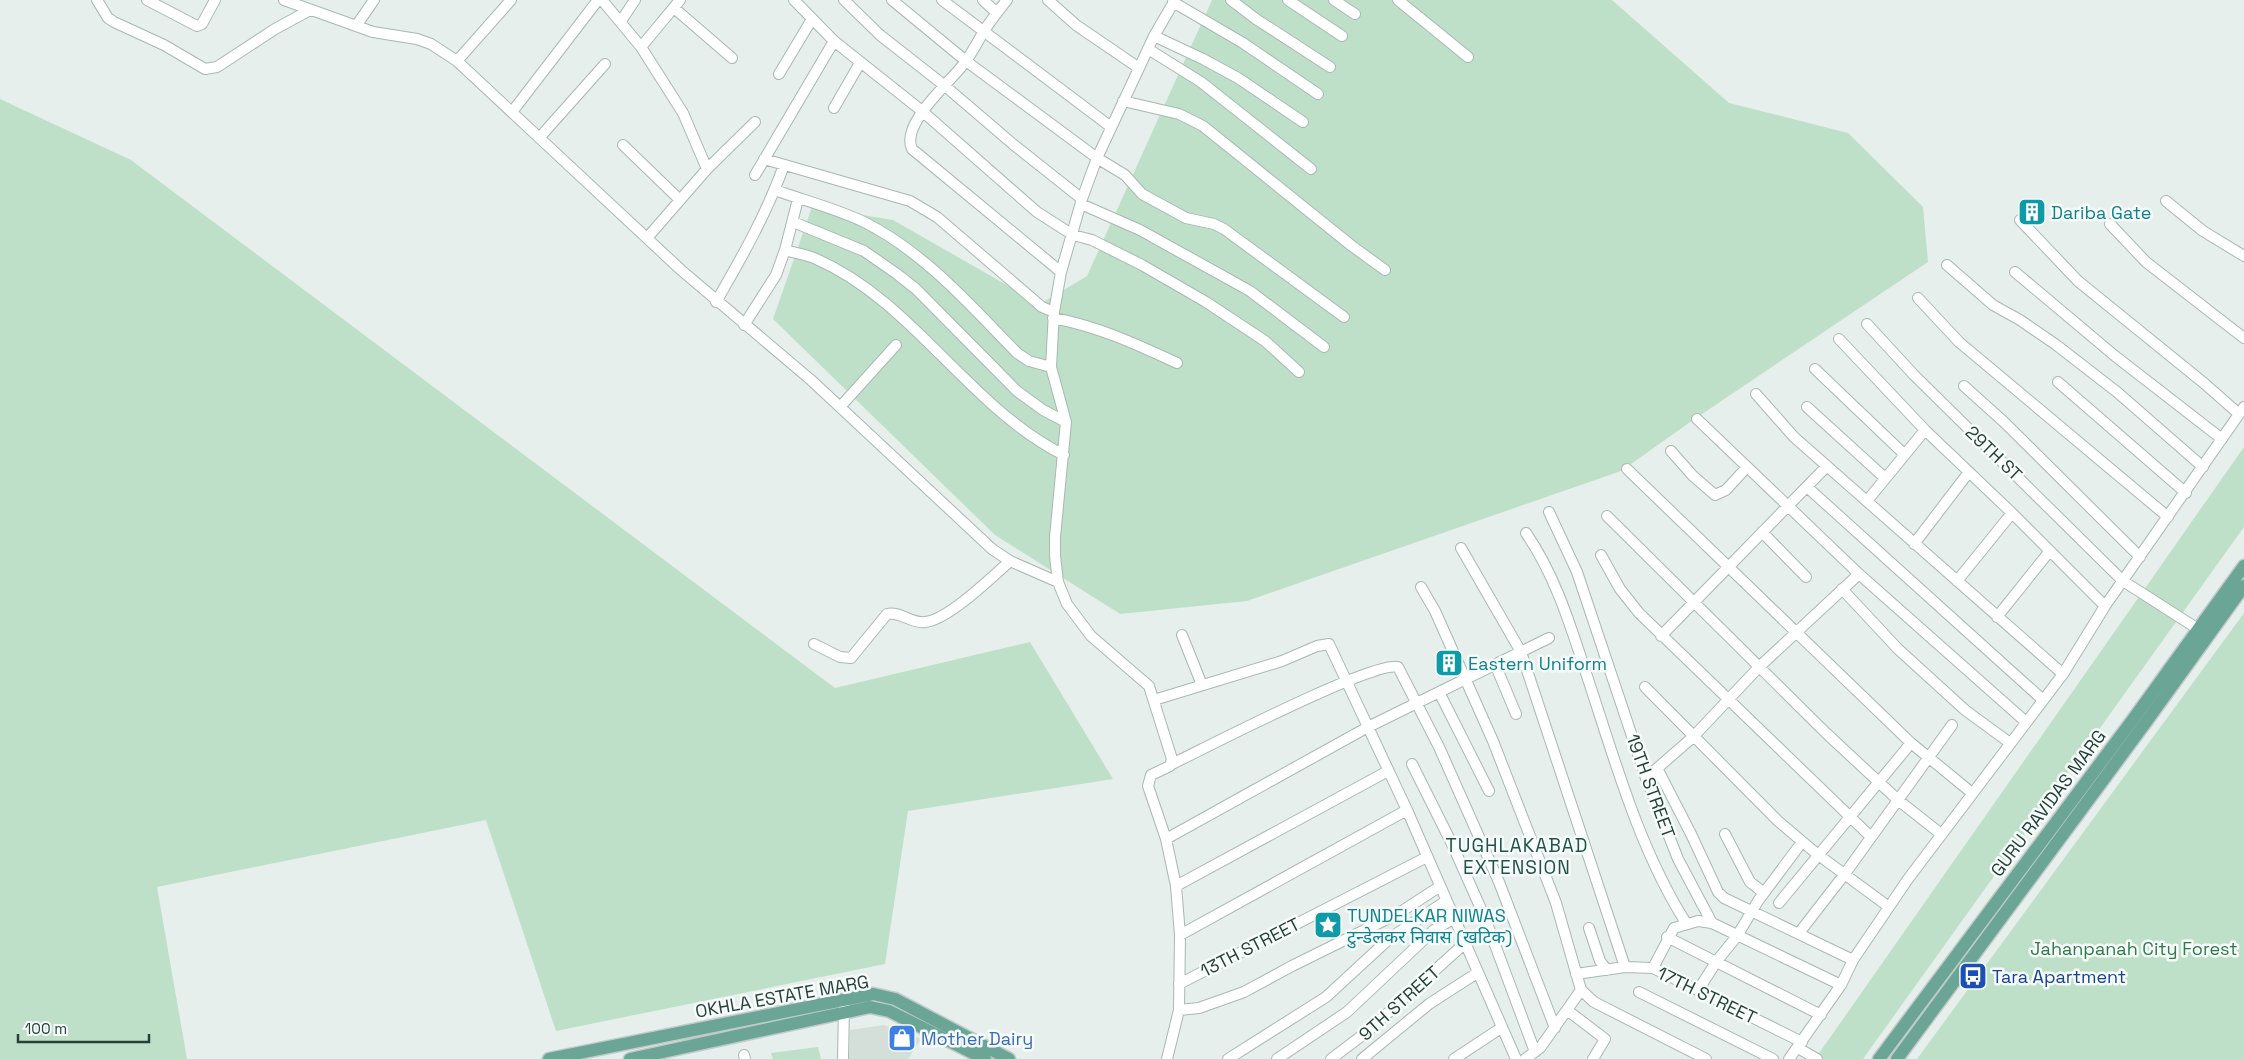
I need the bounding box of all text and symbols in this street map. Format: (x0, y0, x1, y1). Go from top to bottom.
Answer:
building icon: Dariba Gate (2017, 197, 2047, 227)
place label: Dariba Gate (2051, 201, 2151, 224)
street label: 29TH ST (1961, 420, 2027, 486)
building icon: Eastern Uniform (1434, 648, 1464, 678)
place label: Eastern Uniform (1468, 652, 1607, 675)
street label: GURU RAVIDAS MARG (1985, 725, 2111, 881)
street label: 19TH STREET (1622, 731, 1681, 841)
district label: TUGHLAKABAD EXTENSION (1446, 833, 1588, 880)
place label: TUNDELKAR NIWAS टुन्डेलकर निवास (खटिक) (1346, 904, 1512, 949)
place icon: TUNDELKAR NIWAS टुन्डेलकर निवास (खटिक) (1313, 910, 1343, 940)
street label: 13TH STREET (1196, 912, 1304, 982)
park label: Jahanpanah City Forest (2030, 937, 2238, 960)
street label: 9TH STREET (1354, 960, 1445, 1045)
street label: 17TH STREET (1653, 961, 1761, 1029)
bus stop icon: Tara Apartment (1958, 961, 1988, 991)
place label: Tara Apartment (1992, 965, 2126, 988)
street label: OKHLA ESTATE MARG (693, 969, 871, 1023)
scale bar (18, 1012, 149, 1044)
text: 100 m (25, 1019, 67, 1038)
shop icon: Mother Dairy (887, 1023, 917, 1053)
place label: Mother Dairy (921, 1027, 1033, 1050)

